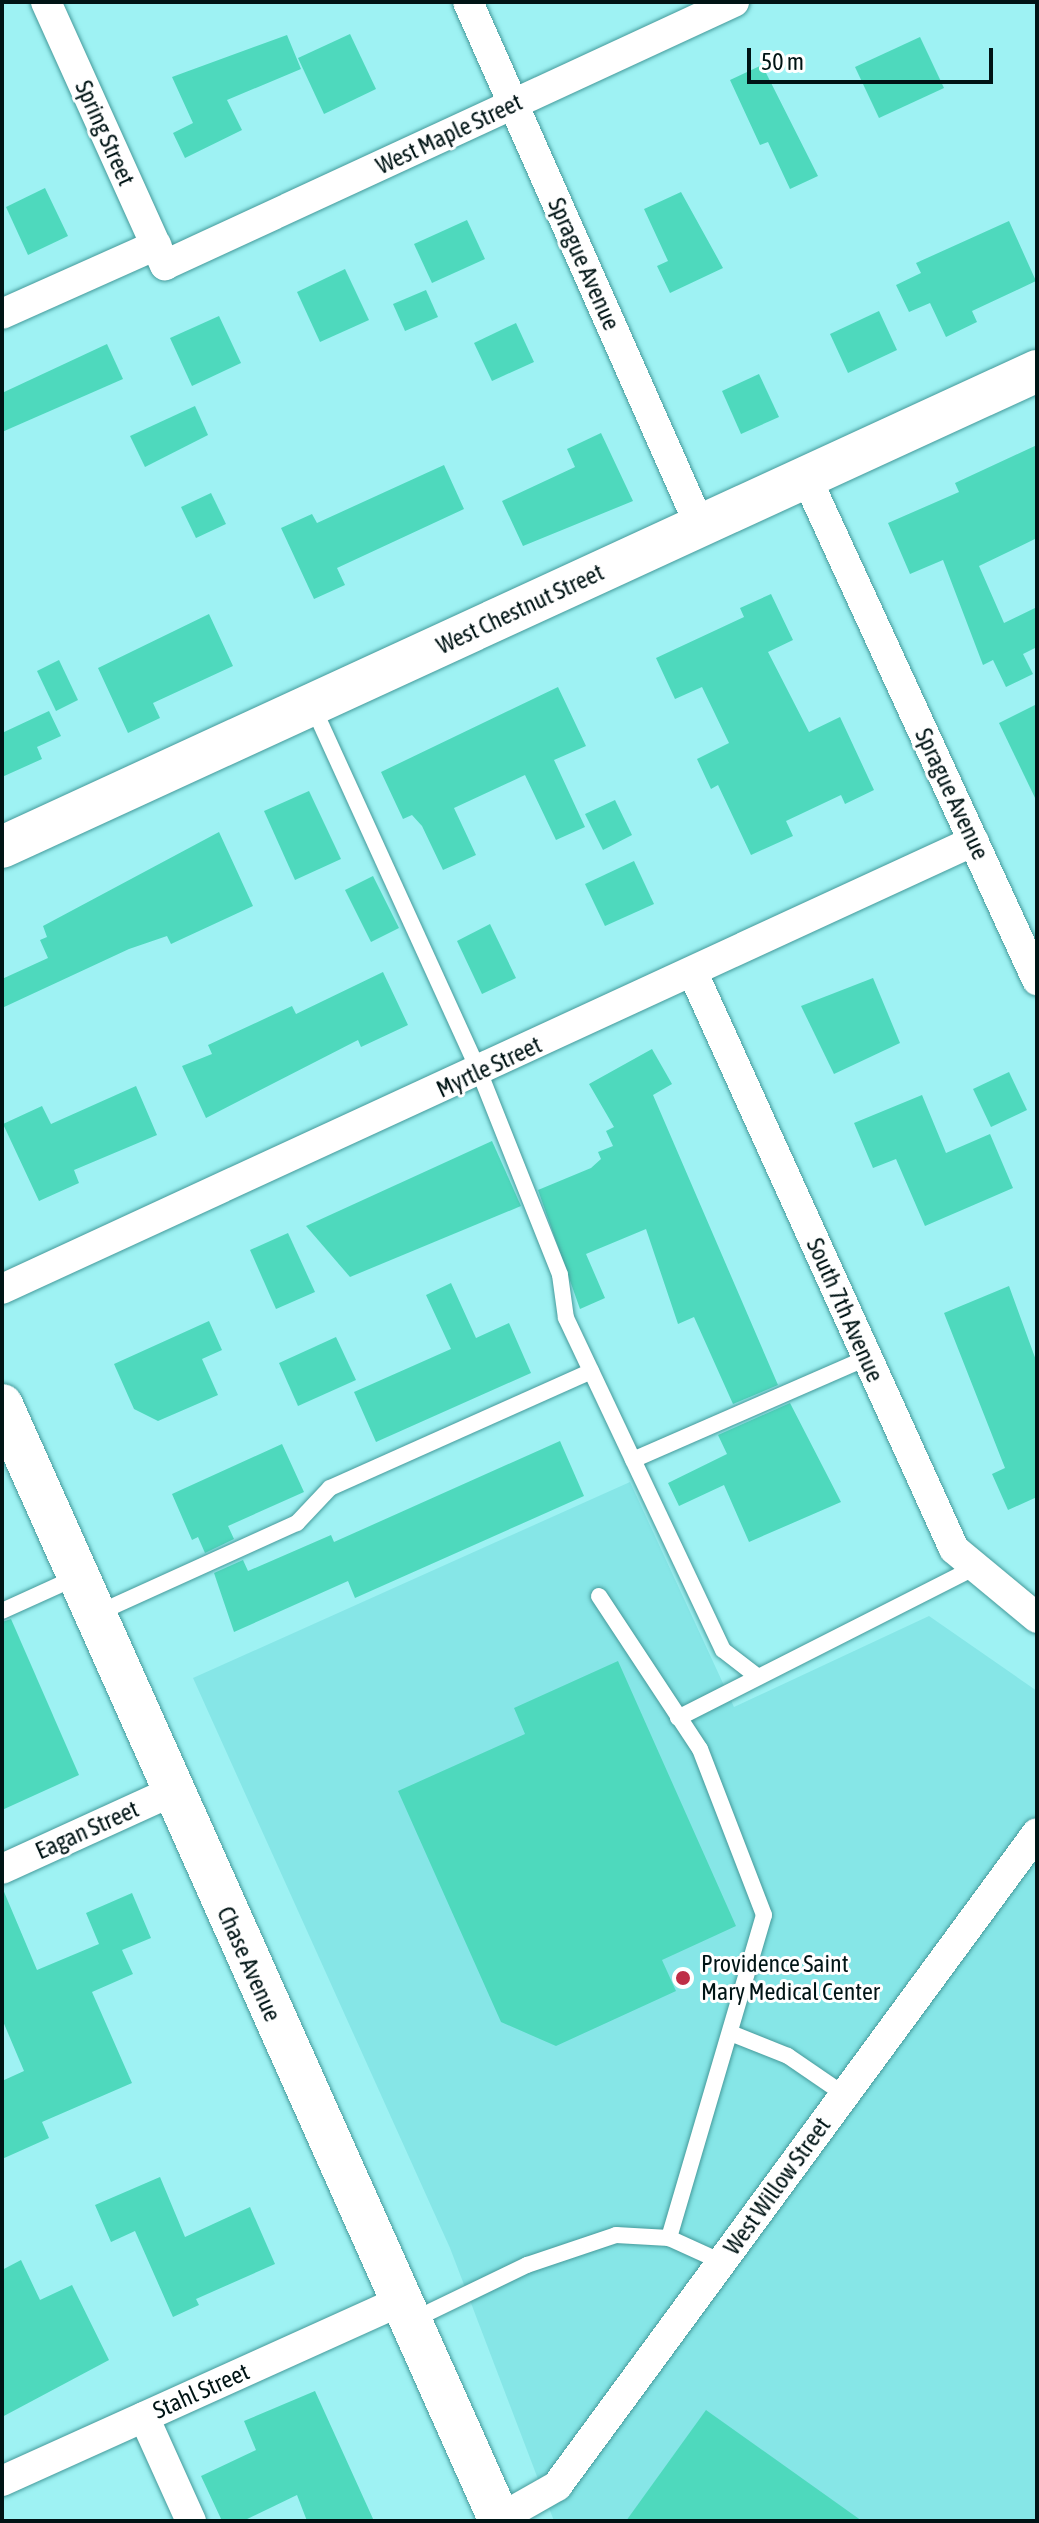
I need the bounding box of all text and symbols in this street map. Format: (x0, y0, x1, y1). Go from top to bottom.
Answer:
scale bar (751, 32, 997, 82)
text: 50 m (761, 48, 804, 75)
street label: Spring Street (69, 76, 141, 190)
street label: West Maple Street (371, 88, 527, 180)
street label: Sprague Avenue (542, 193, 626, 335)
street label: West Chestnut Street (432, 558, 608, 660)
street label: Sprague Avenue (909, 724, 995, 864)
street label: Myrtle Street (432, 1030, 546, 1104)
street label: South 7th Avenue (800, 1234, 890, 1386)
street label: Eagan Street (31, 1794, 143, 1866)
street label: Chase Avenue (211, 1902, 287, 2026)
place label: Providence Saint Mary Medical Center (701, 1950, 880, 2006)
marker: Providence Saint Mary Medical Center (672, 1967, 694, 1989)
street label: West Willow Street (717, 2112, 837, 2260)
street label: Stahl Street (149, 2357, 253, 2425)

